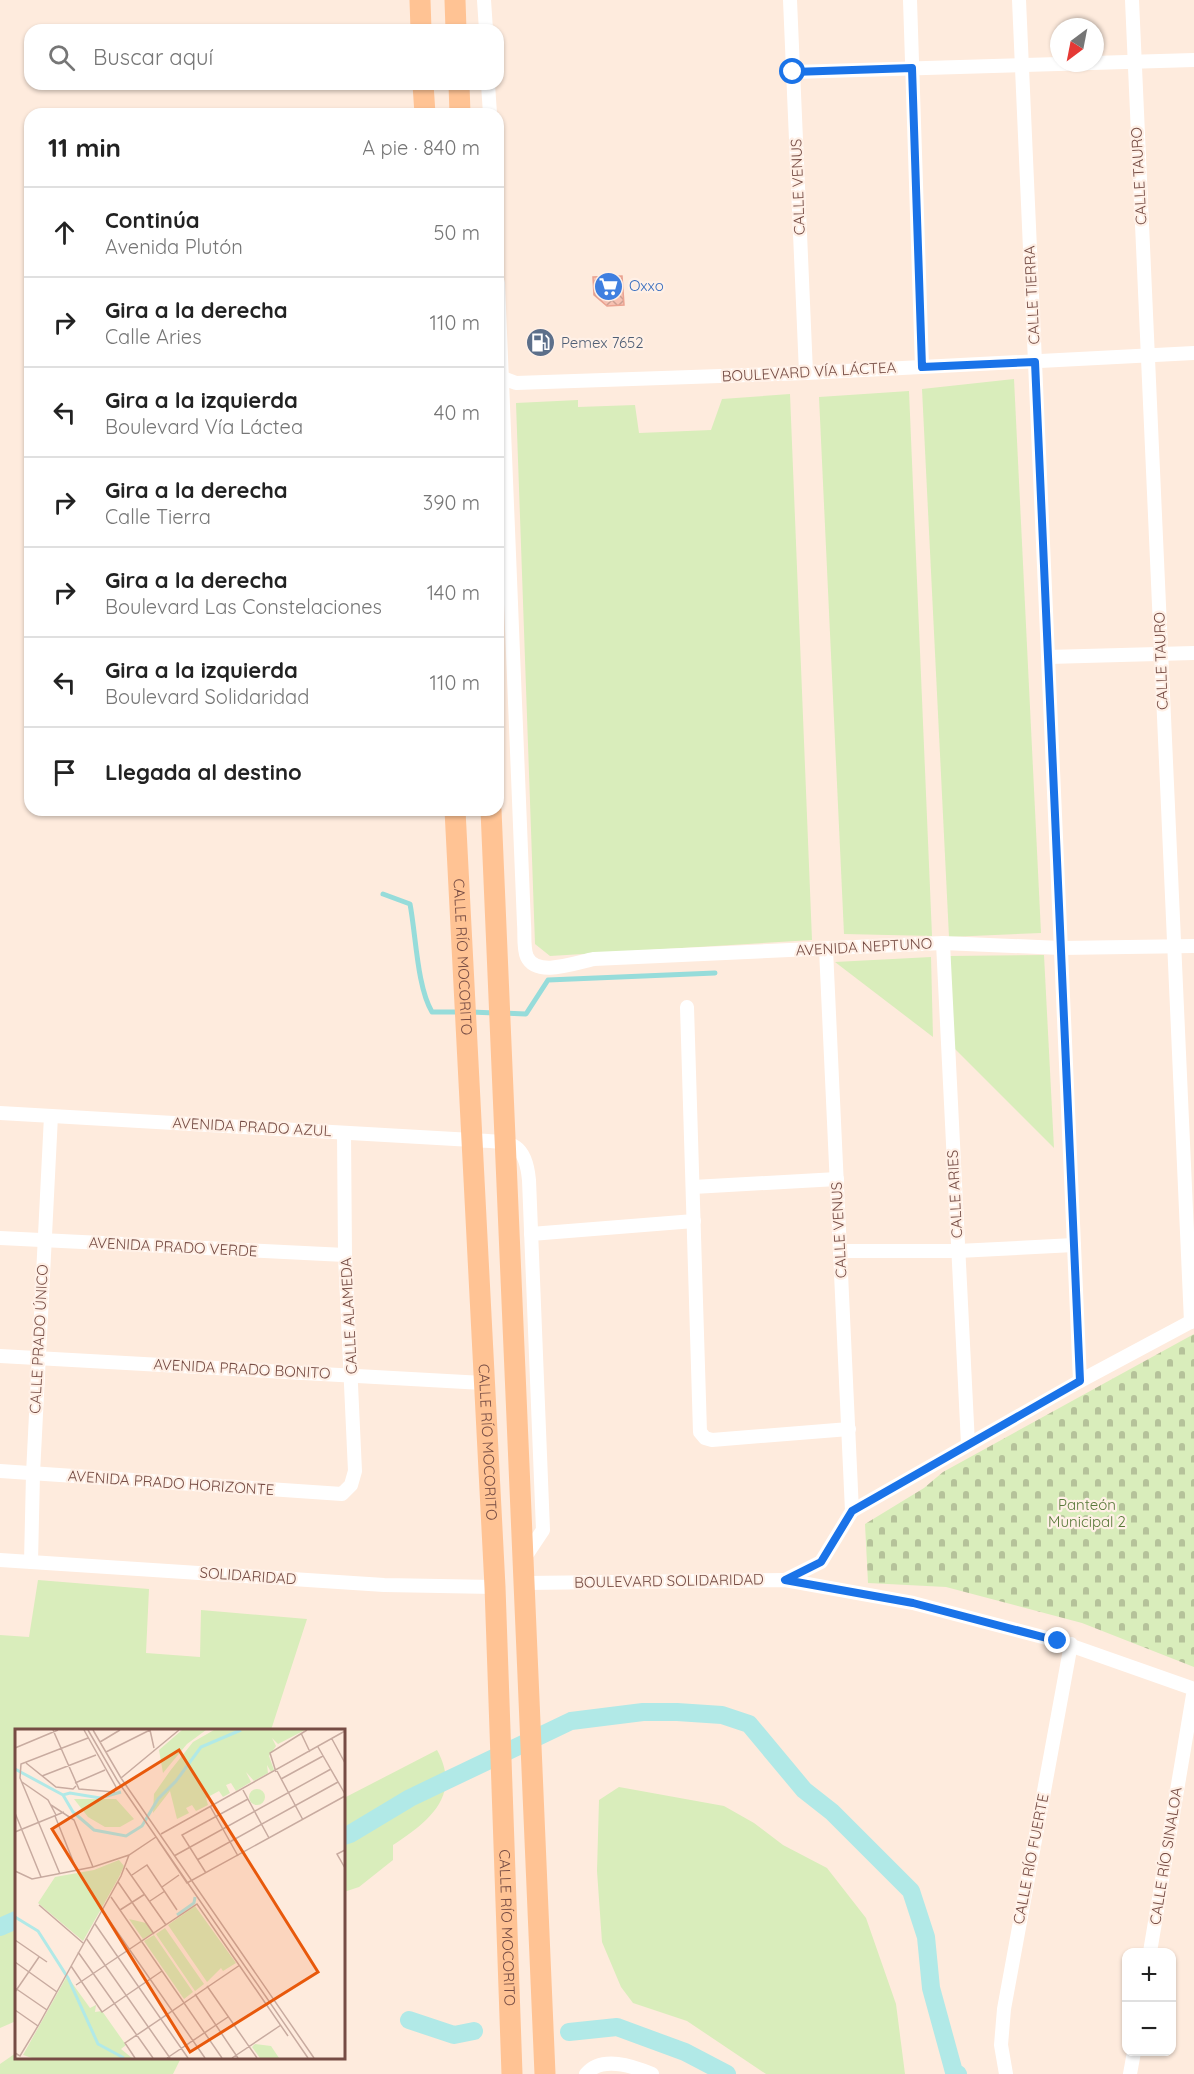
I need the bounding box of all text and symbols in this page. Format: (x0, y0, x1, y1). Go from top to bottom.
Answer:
north arrow (1050, 18, 1104, 72)
search box (24, 24, 504, 90)
icon: search (45, 41, 78, 74)
text: Buscar aquí (93, 43, 213, 71)
route start (779, 58, 805, 84)
street label: CALLE TAURO (1126, 127, 1151, 225)
text: 11 min (48, 131, 121, 164)
text: A pie · 840 m (362, 135, 480, 160)
street label: CALLE VENUS (786, 138, 809, 236)
text: Continúa (105, 206, 200, 234)
icon: ahead (48, 216, 81, 249)
text: 50 m (434, 220, 480, 245)
text: Avenida Plutón (105, 234, 243, 259)
street label: CALLE TIERRA (1019, 245, 1044, 345)
supermarket icon: Oxxo (592, 270, 624, 302)
place label: Oxxo (629, 276, 664, 295)
text: Gira a la derecha (105, 296, 288, 324)
icon: right (48, 306, 81, 339)
text: 110 m (430, 310, 480, 335)
text: Calle Aries (105, 324, 202, 349)
fuel station icon: Pemex 7652 (524, 327, 556, 359)
place label: Pemex 7652 (561, 333, 643, 352)
street label: BOULEVARD VÍA LÁCTEA (721, 357, 897, 386)
text: Gira a la izquierda (105, 386, 298, 414)
icon: left (48, 396, 81, 429)
text: 40 m (434, 400, 480, 425)
text: Boulevard Vía Láctea (105, 414, 303, 439)
text: Gira a la derecha (105, 476, 288, 504)
icon: right (48, 486, 81, 519)
text: 390 m (423, 490, 480, 515)
text: Calle Tierra (105, 504, 211, 529)
text: Gira a la derecha (105, 566, 288, 594)
icon: right (48, 576, 81, 609)
text: 140 m (427, 580, 480, 605)
text: Boulevard Las Constelaciones (105, 594, 382, 619)
street label: CALLE TAURO (1149, 612, 1172, 710)
text: Gira a la izquierda (105, 656, 298, 684)
icon: left (48, 666, 81, 699)
text: 110 m (430, 670, 480, 695)
text: Boulevard Solidaridad (105, 684, 309, 709)
icon: arrive (48, 756, 81, 789)
text: Llegada al destino (105, 758, 302, 786)
street label: CALLE RÍO MOCORITO (450, 878, 477, 1036)
street label: AVENIDA NEPTUNO (795, 933, 933, 960)
street label: AVENIDA PRADO AZUL (172, 1113, 332, 1140)
street label: CALLE ARIES (943, 1149, 966, 1239)
street label: CALLE VENUS (826, 1181, 851, 1279)
street label: AVENIDA PRADO VERDE (88, 1233, 258, 1260)
street label: CALLE ALAMEDA (336, 1257, 361, 1375)
street label: CALLE PRADO ÚNICO (25, 1264, 52, 1414)
street label: AVENIDA PRADO BONITO (153, 1354, 331, 1383)
street label: CALLE RÍO MOCORITO (475, 1363, 502, 1521)
street label: AVENIDA PRADO HORIZONTE (67, 1466, 275, 1499)
park label: Panteón Municipal 2 (1048, 1495, 1126, 1531)
street label: SOLIDARIDAD (199, 1563, 297, 1588)
street label: BOULEVARD SOLIDARIDAD (574, 1569, 764, 1592)
route end (1044, 1627, 1070, 1653)
inset map (15, 1729, 345, 2059)
street label: CALLE RÍO SINALOA (1145, 1785, 1186, 1926)
street label: CALLE RÍO FUERTE (1009, 1792, 1052, 1926)
street label: CALLE RÍO MOCORITO (495, 1849, 520, 2006)
map controls (1122, 1948, 1176, 2056)
button: + (1122, 1948, 1176, 2002)
button: − (1122, 2002, 1176, 2056)

